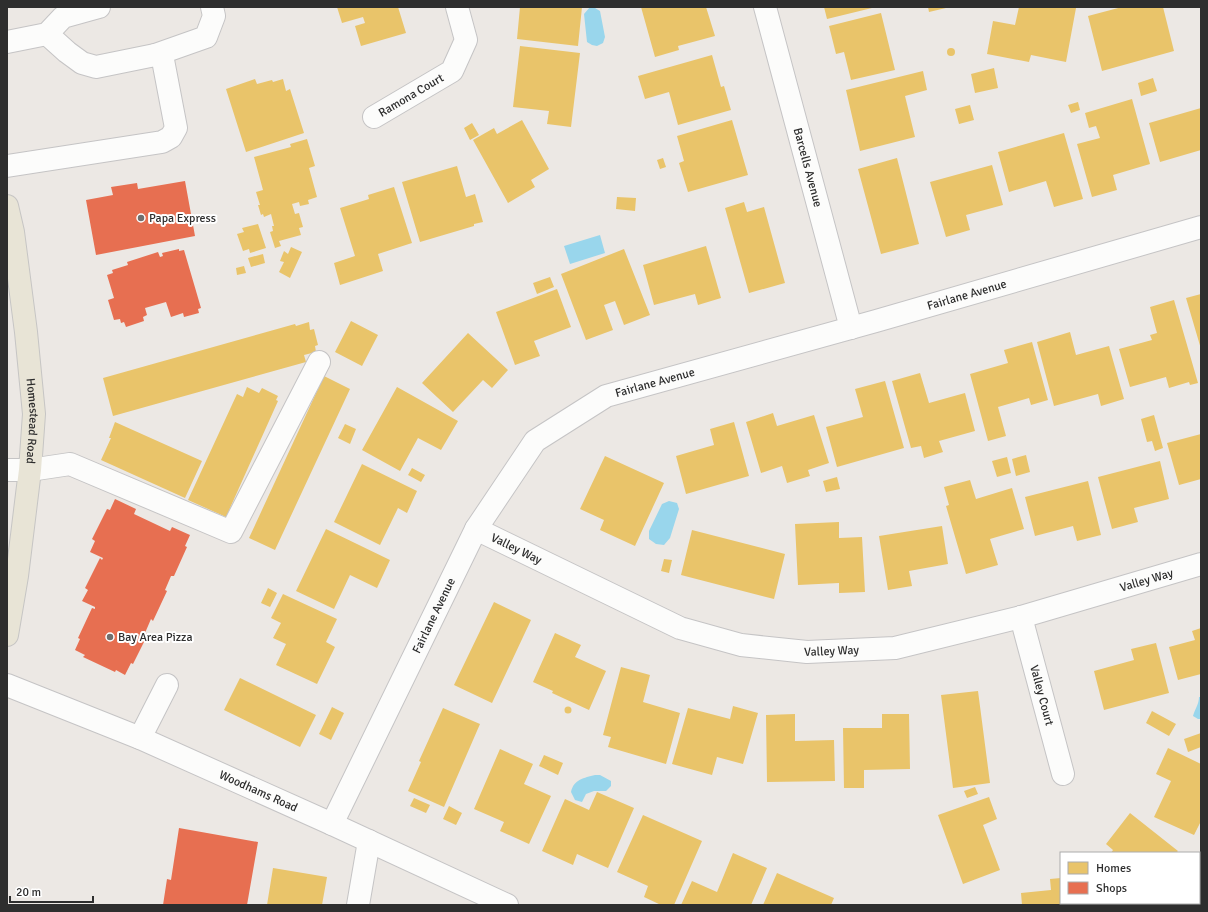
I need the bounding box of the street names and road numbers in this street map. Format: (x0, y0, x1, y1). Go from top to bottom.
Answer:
street label: Ramona Court (376, 71, 447, 121)
street label: Barcells Avenue (790, 126, 825, 209)
street label: Fairlane Avenue (925, 277, 1008, 314)
street label: Fairlane Avenue (613, 365, 697, 401)
street label: Homestead Road (22, 378, 41, 465)
street label: Valley Way (488, 530, 545, 568)
street label: Valley Way (1118, 566, 1175, 595)
street label: Fairlane Avenue (409, 576, 459, 656)
street label: Valley Way (804, 643, 860, 660)
street label: Valley Court (1026, 663, 1057, 727)
street label: Woodhams Road (217, 767, 300, 816)

